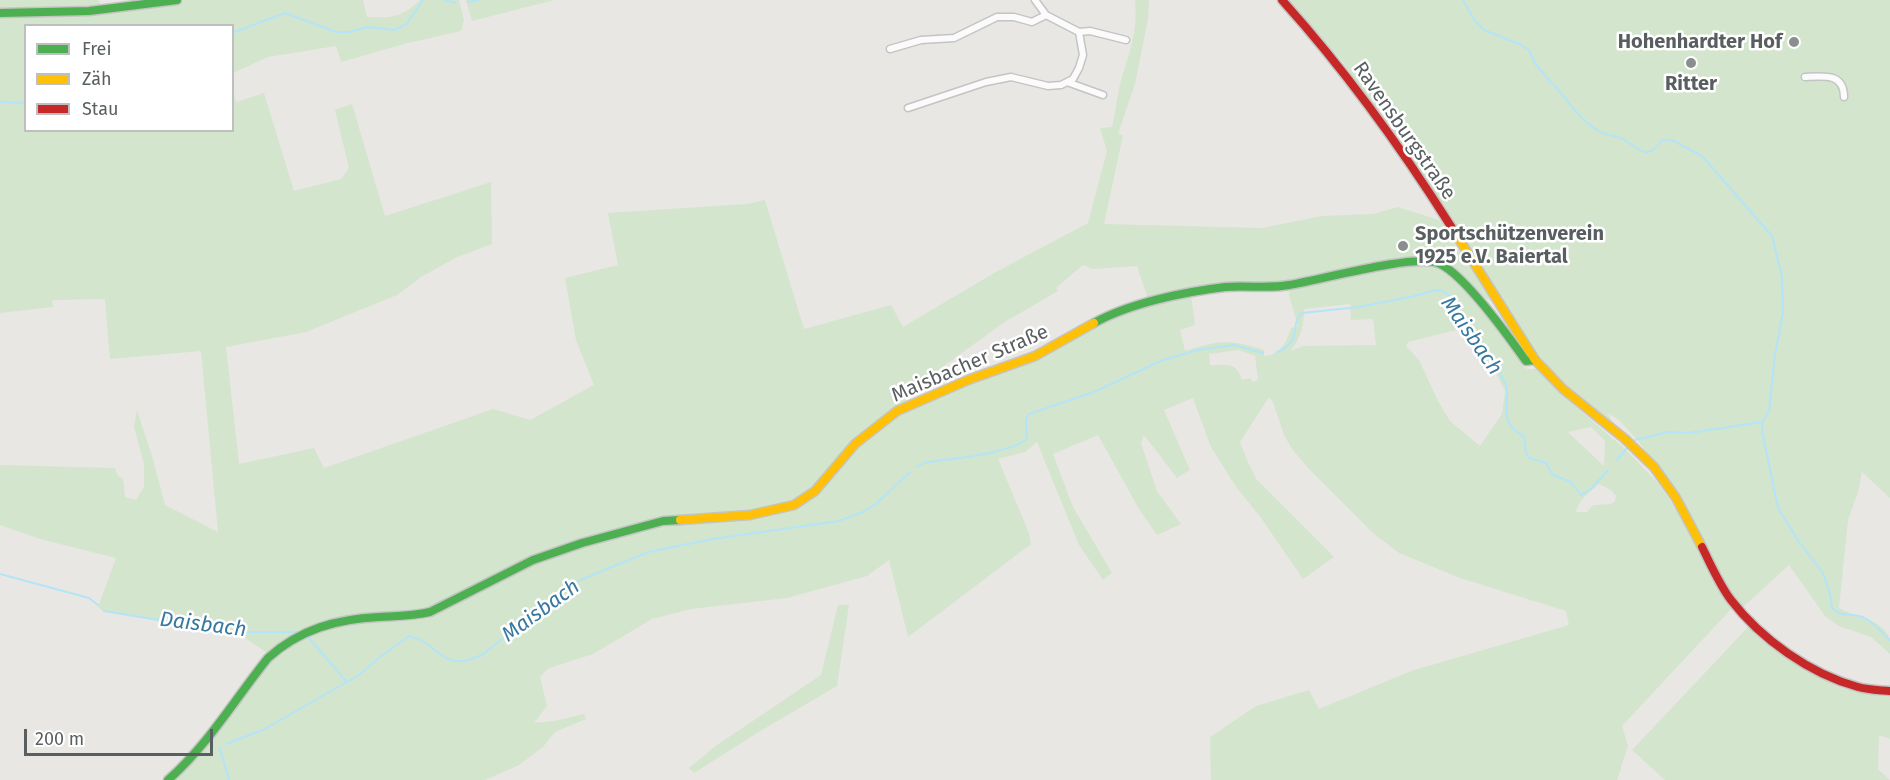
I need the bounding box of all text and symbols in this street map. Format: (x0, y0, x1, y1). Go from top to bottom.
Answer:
legend (24, 24, 234, 132)
place label: Hohenhardter Hof (1618, 30, 1782, 54)
marker: Hohenhardter Hof (1787, 35, 1801, 49)
text: Frei (82, 38, 112, 60)
marker: Ritter (1684, 56, 1698, 70)
street label: Ravensburgstraße (1348, 58, 1460, 204)
text: Zäh (82, 68, 111, 90)
place label: Ritter (1665, 72, 1717, 96)
text: Stau (82, 98, 118, 120)
place label: Sportschützenverein 1925 e.V. Baiertal (1415, 222, 1604, 269)
marker: Sportschützenverein 1925 e.V. Baiertal (1396, 239, 1410, 253)
water label: Maisbach (1435, 292, 1507, 380)
street label: Maisbacher Straße (888, 320, 1052, 408)
water label: Maisbach (497, 574, 585, 648)
water label: Daisbach (158, 607, 248, 643)
scale bar (27, 717, 216, 755)
text: 200 m (35, 728, 84, 750)

